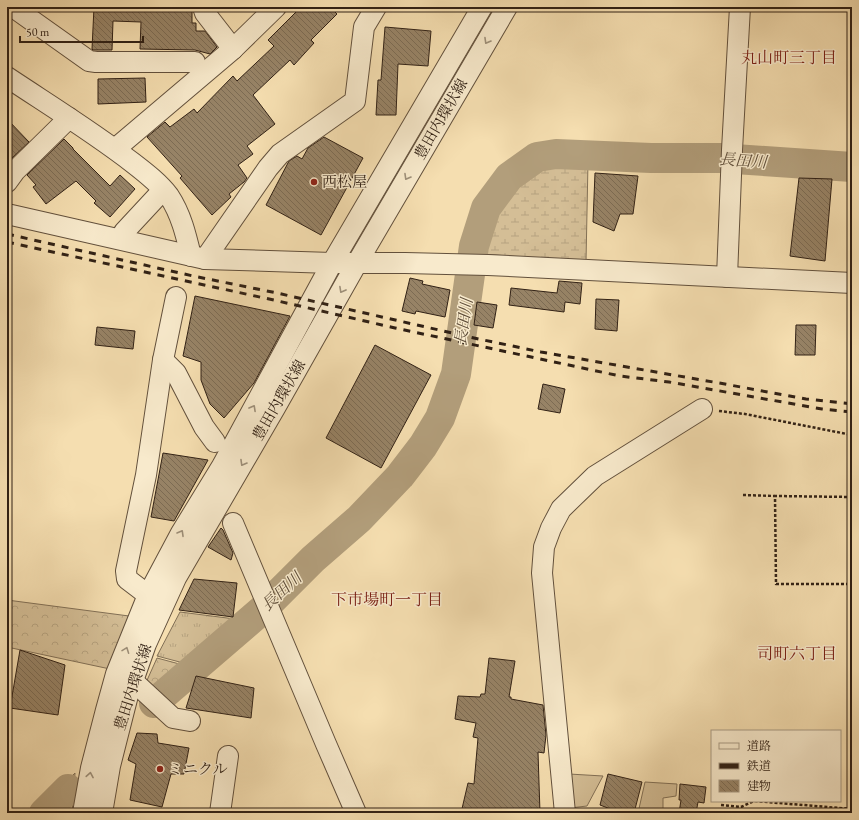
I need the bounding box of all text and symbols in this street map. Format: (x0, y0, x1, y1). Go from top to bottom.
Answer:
scale bar (20, 18, 143, 44)
text: 50 m (26, 24, 50, 40)
one-way arrow (484, 37, 491, 44)
district label: 丸山町三丁目 (741, 47, 837, 68)
street label: 豊田内環状線 (410, 75, 471, 162)
water label: 長田川 (718, 148, 770, 173)
place label: 西松屋 (322, 172, 367, 191)
one-way arrow (405, 173, 412, 180)
marker: 西松屋 (309, 177, 319, 187)
one-way arrow (339, 285, 347, 293)
water label: 長田川 (450, 295, 478, 347)
street label: 豊田内環状線 (248, 356, 309, 443)
one-way arrow (249, 405, 256, 412)
one-way arrow (240, 459, 247, 466)
one-way arrow (177, 529, 184, 537)
water label: 長田川 (257, 566, 308, 615)
district label: 下市場町一丁目 (331, 589, 443, 610)
street label: 豊田内環状線 (110, 641, 155, 733)
district label: 司町六丁目 (757, 643, 837, 664)
one-way arrow (121, 646, 129, 654)
legend (711, 730, 841, 802)
text: 道路 (747, 738, 771, 754)
text: 鉄道 (746, 758, 771, 774)
place label: ミニクル (168, 759, 228, 778)
marker: ミニクル (155, 764, 165, 774)
one-way arrow (85, 771, 94, 778)
text: 建物 (747, 778, 771, 794)

